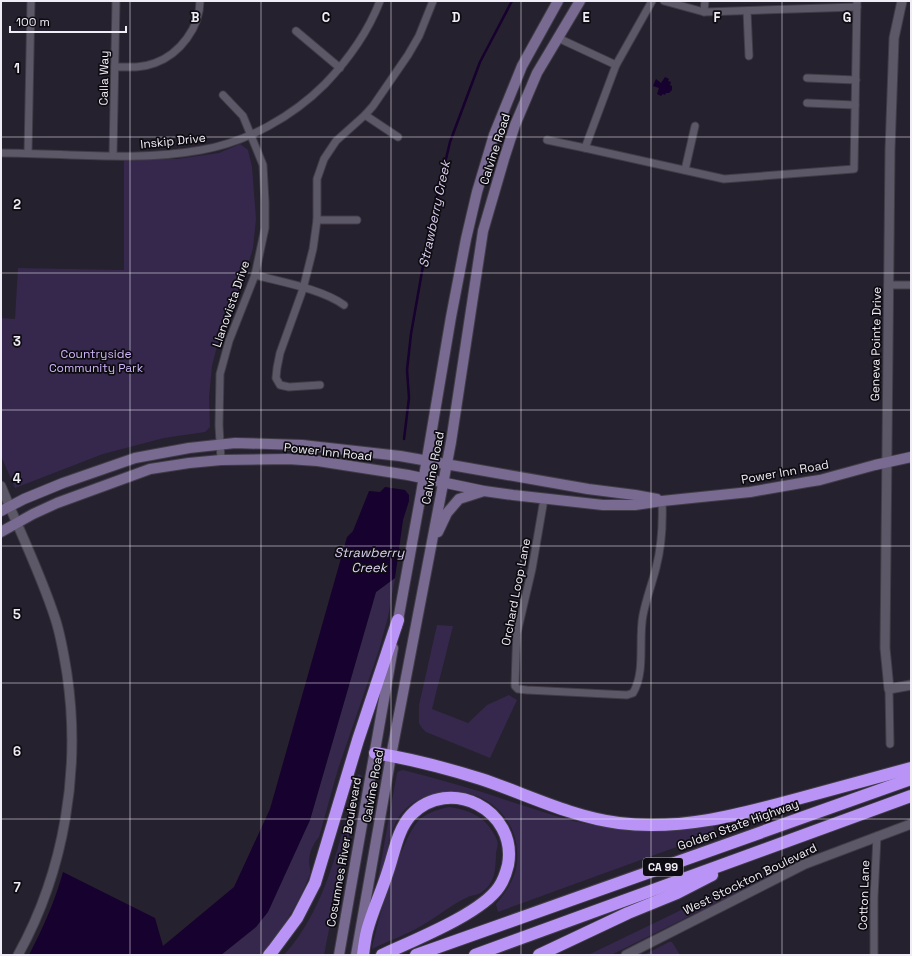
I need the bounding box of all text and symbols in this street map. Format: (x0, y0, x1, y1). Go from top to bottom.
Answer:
scale bar (10, 8, 126, 34)
text: B (191, 9, 200, 26)
text: C (322, 9, 330, 26)
text: D (452, 9, 461, 26)
text: E (582, 9, 590, 26)
text: F (714, 9, 721, 26)
text: G (843, 9, 851, 26)
text: 100 m (16, 14, 50, 30)
street label: Calla Way (96, 50, 112, 106)
text: 1 (14, 60, 20, 77)
street label: Calvine Road (476, 111, 514, 187)
street label: Inskip Drive (140, 130, 206, 152)
water label: Strawberry Creek (415, 157, 455, 269)
text: 2 (13, 196, 21, 213)
street label: Llanovista Drive (209, 258, 253, 350)
street label: Geneva Pointe Drive (867, 287, 885, 401)
text: 3 (13, 333, 21, 350)
park label: Countryside Community Park (49, 346, 144, 376)
street label: Calvine Road (418, 430, 448, 506)
street label: Power Inn Road (283, 439, 373, 465)
street label: Power Inn Road (740, 456, 830, 488)
text: 4 (13, 470, 21, 487)
street label: Orchard Loop Lane (498, 537, 534, 647)
water label: Strawberry Creek (334, 544, 405, 576)
text: 5 (13, 606, 21, 623)
text: 6 (13, 743, 21, 760)
street label: Calvine Road (359, 748, 387, 824)
street label: Cosumnes River Boulevard (323, 776, 365, 928)
street label: Golden State Highway (675, 796, 801, 854)
street label: West Stockton Boulevard (681, 840, 819, 918)
road number: CA 99 (643, 858, 683, 876)
street label: Cotton Lane (855, 860, 873, 930)
text: 7 (13, 879, 21, 896)

